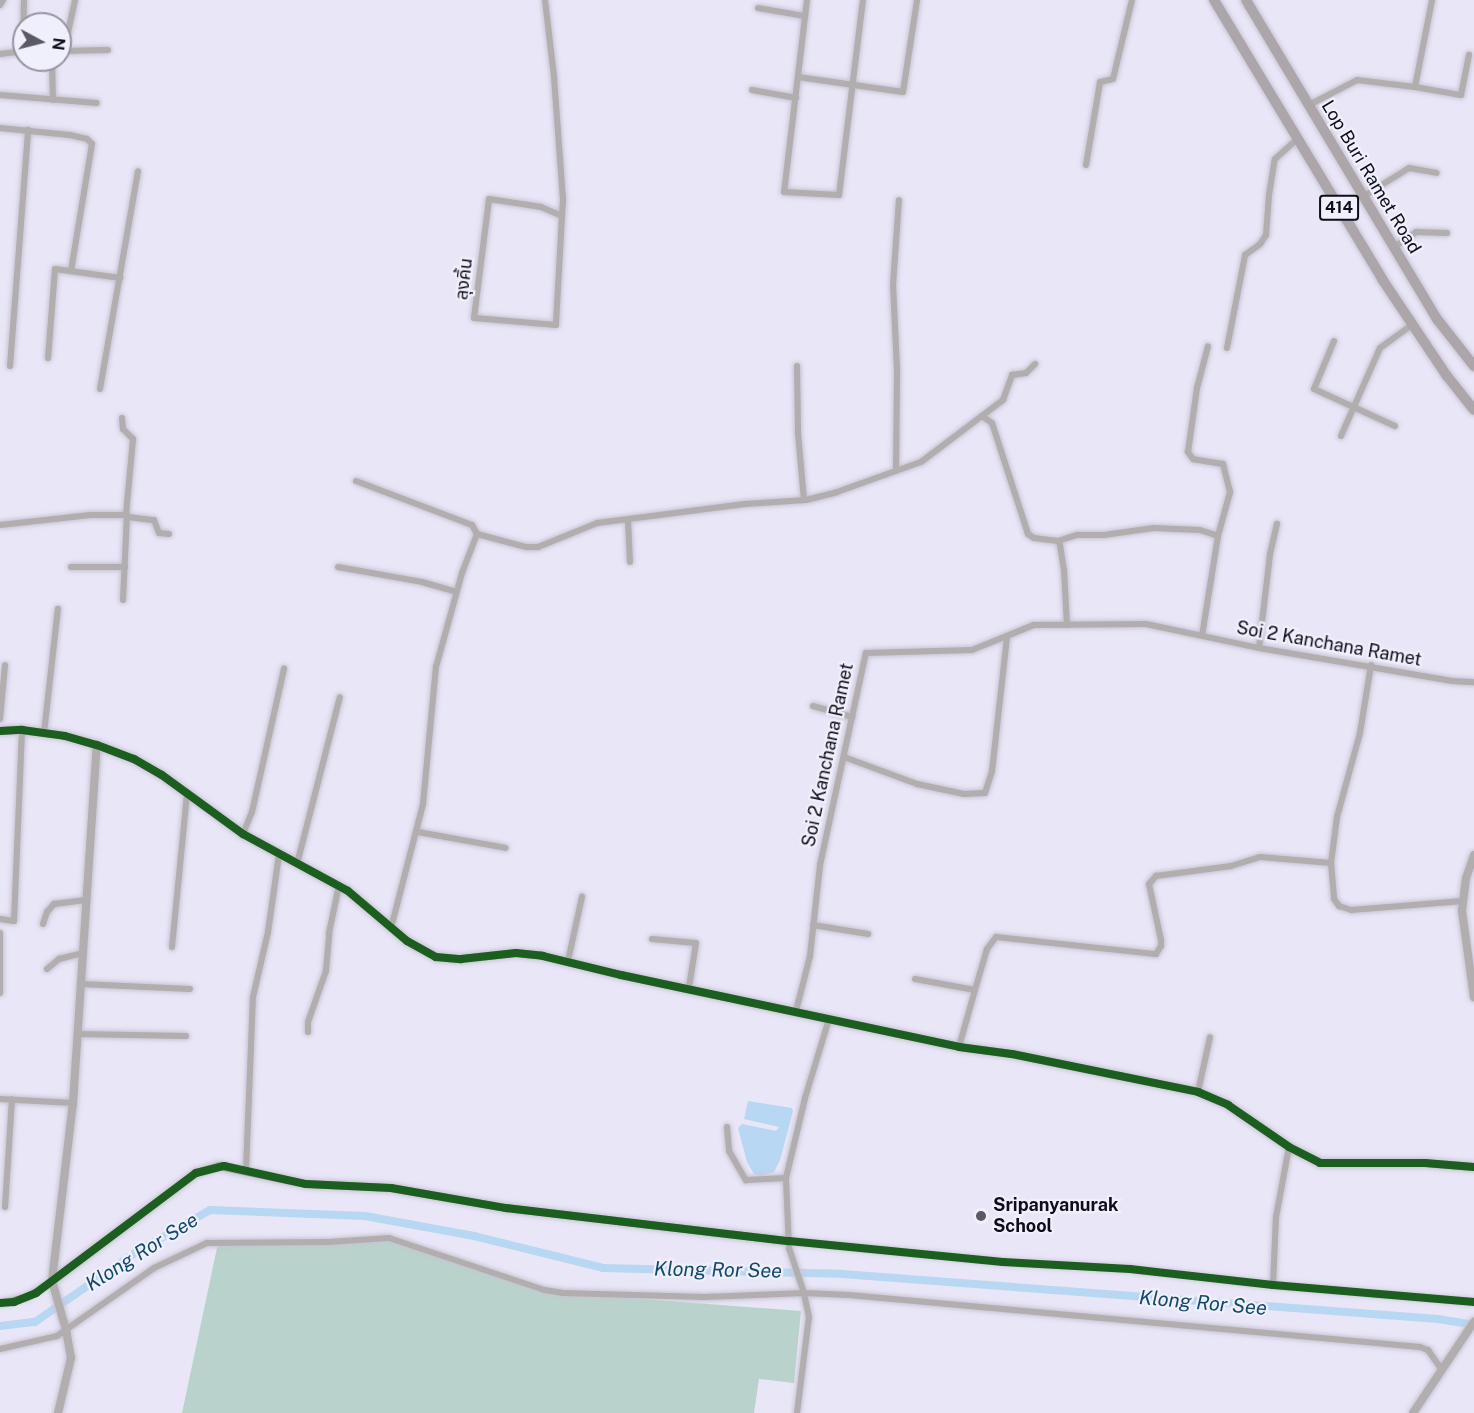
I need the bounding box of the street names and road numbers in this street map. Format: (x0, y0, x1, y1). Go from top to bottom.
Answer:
street label: Lop Buri Ramet Road (1317, 96, 1425, 258)
road number: 414 (1318, 195, 1360, 221)
street label: ลุงคิ้น (451, 257, 477, 301)
street label: Soi 2 Kanchana Ramet (1235, 617, 1423, 671)
street label: Soi 2 Kanchana Ramet (798, 661, 858, 849)

